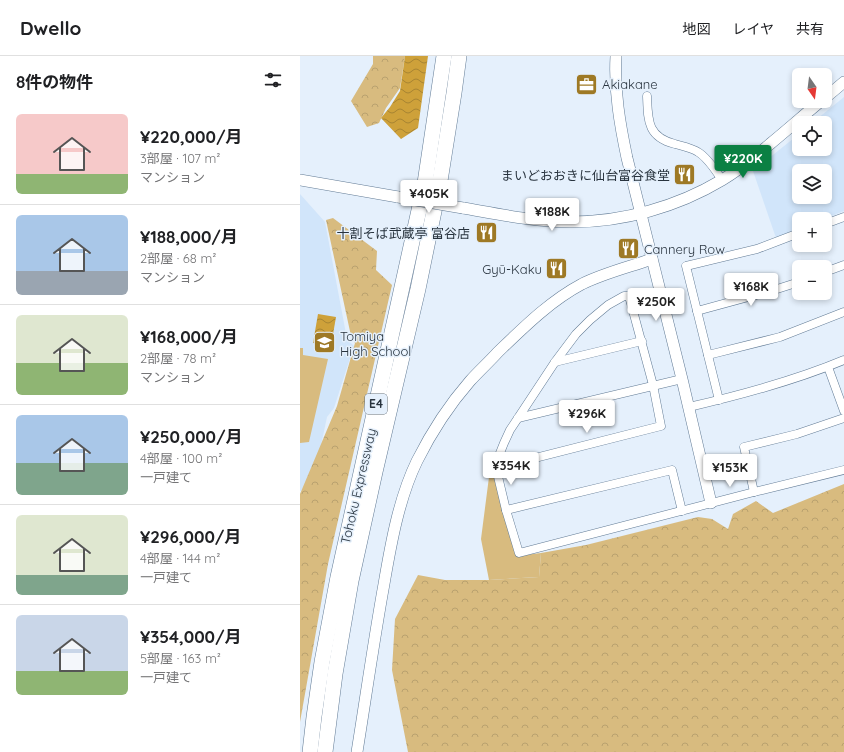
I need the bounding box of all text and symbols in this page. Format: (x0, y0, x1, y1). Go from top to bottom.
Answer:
text: Dwello (20, 16, 81, 40)
text: 地図 (682, 20, 710, 38)
text: レイヤ (732, 20, 774, 38)
text: 共有 (796, 20, 824, 38)
north arrow (792, 68, 832, 108)
map controls (792, 68, 832, 300)
icon: filters (262, 69, 284, 91)
text: 8件の物件 (16, 71, 93, 92)
office icon: Akiakane (573, 71, 599, 97)
place label: Akiakane (602, 76, 658, 92)
button: locate (792, 116, 832, 156)
text: ¥220,000/月 (140, 126, 243, 147)
icon: home (48, 130, 96, 178)
pin: ¥220K (715, 145, 771, 179)
text: 3部屋 · 107 m² (140, 150, 220, 166)
text: ¥220K (723, 150, 763, 166)
restaurant icon: まいどおおきに仙台富谷食堂 (672, 162, 698, 188)
button: layers (792, 164, 832, 204)
place label: まいどおおきに仙台富谷食堂 (501, 167, 670, 183)
text: マンション (140, 169, 205, 185)
pin: ¥405K (401, 180, 457, 214)
text: ¥405K (409, 185, 449, 201)
pin: ¥188K (524, 198, 580, 232)
text: ¥188K (534, 203, 570, 219)
button: + (792, 212, 832, 252)
restaurant icon: 十割そば武蔵亭 富谷店 (473, 220, 499, 246)
place label: 十割そば武蔵亭 富谷店 (336, 225, 470, 241)
text: ¥188,000/月 (140, 226, 238, 247)
icon: home (48, 231, 96, 279)
restaurant icon: Cannery Row (616, 236, 642, 262)
place label: Cannery Row (644, 241, 725, 257)
text: 2部屋 · 68 m² (140, 250, 216, 266)
restaurant icon: Gyū-Kaku (544, 256, 570, 282)
button: − (792, 260, 832, 300)
place label: Gyū-Kaku (482, 261, 542, 277)
text: マンション (140, 269, 205, 285)
pin: ¥168K (723, 273, 779, 307)
text: ¥168K (733, 278, 769, 294)
pin: ¥250K (628, 288, 684, 322)
text: ¥250K (636, 293, 676, 309)
text: ¥168,000/月 (140, 326, 238, 347)
place label: Tomiya High School (340, 328, 411, 359)
school or university icon: Tomiya High School (312, 330, 338, 356)
icon: home (48, 331, 96, 379)
text: 2部屋 · 78 m² (140, 350, 216, 366)
text: マンション (140, 369, 205, 385)
road number: E4 (365, 394, 387, 414)
pin: ¥296K (559, 400, 615, 434)
text: ¥296K (568, 405, 606, 421)
text: ¥250,000/月 (140, 426, 243, 447)
street label: Tohoku Expressway (337, 427, 379, 545)
icon: home (48, 431, 96, 479)
text: 4部屋 · 100 m² (140, 450, 222, 466)
pin: ¥354K (483, 452, 539, 486)
pin: ¥153K (702, 454, 758, 488)
text: ¥354K (492, 457, 530, 473)
text: ¥153K (712, 459, 748, 475)
text: 一戸建て (140, 469, 192, 485)
text: ¥296,000/月 (140, 526, 242, 547)
icon: home (48, 531, 96, 579)
text: 4部屋 · 144 m² (140, 550, 220, 566)
text: 一戸建て (140, 569, 192, 585)
text: ¥354,000/月 (140, 626, 242, 647)
icon: home (48, 631, 96, 679)
text: 5部屋 · 163 m² (140, 650, 221, 666)
text: 一戸建て (140, 669, 192, 685)

